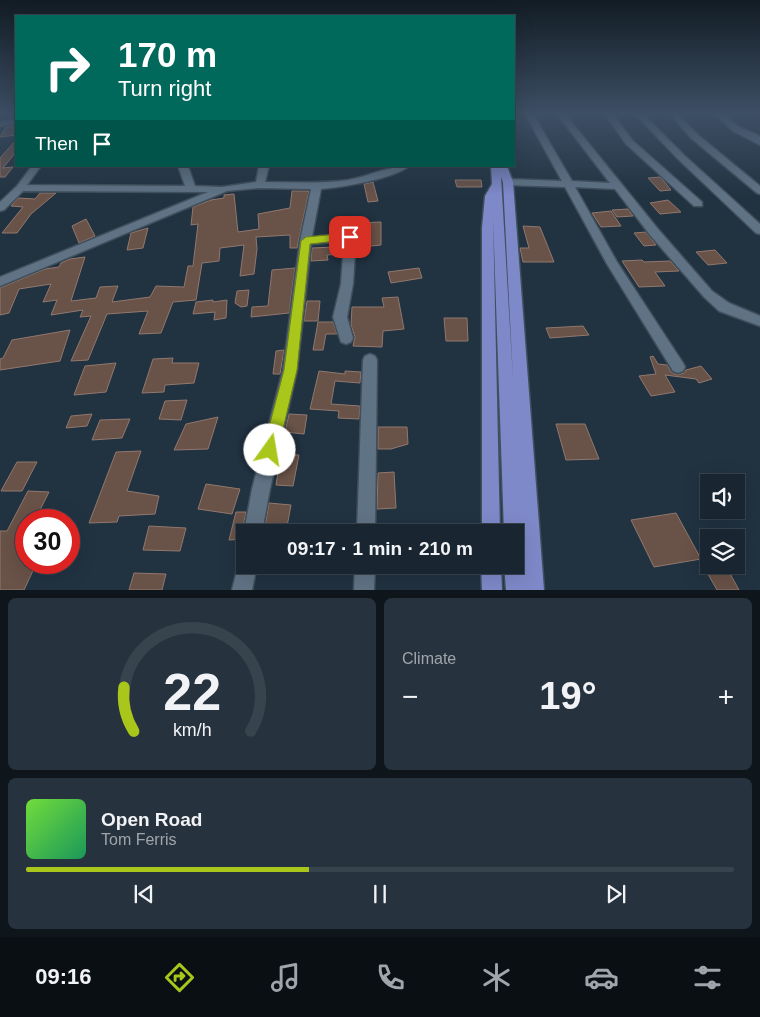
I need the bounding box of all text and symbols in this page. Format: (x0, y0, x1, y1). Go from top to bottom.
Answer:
icon: right (35, 35, 100, 100)
text: 170 m (118, 35, 217, 74)
text: Turn right (118, 76, 211, 101)
icon: arrive (88, 130, 116, 158)
text: Then (35, 133, 78, 154)
pin (329, 216, 371, 258)
icon: arrive (336, 223, 364, 251)
position arrow (243, 423, 295, 475)
map controls (700, 474, 745, 574)
button: sound (700, 474, 745, 519)
speed limit sign: 30 (15, 509, 80, 574)
button: layers (700, 529, 745, 574)
text: 09:17 · 1 min · 210 m (287, 538, 473, 559)
text: Climate (402, 650, 456, 667)
text: 22 (163, 663, 221, 721)
text: 19° (539, 675, 597, 717)
text: − (402, 681, 418, 712)
text: + (718, 681, 734, 712)
text: km/h (173, 720, 211, 740)
text: Open Road (101, 809, 202, 830)
text: Tom Ferris (101, 831, 177, 848)
icon: previous (130, 880, 158, 908)
icon: pause (366, 880, 394, 908)
icon: next (602, 880, 630, 908)
icon: directions (162, 960, 197, 995)
icon: music (268, 960, 303, 995)
icon: phone (373, 960, 408, 995)
icon: climate (479, 960, 514, 995)
icon: car (584, 960, 619, 995)
icon: filters (690, 960, 725, 995)
text: 09:16 (35, 964, 92, 989)

